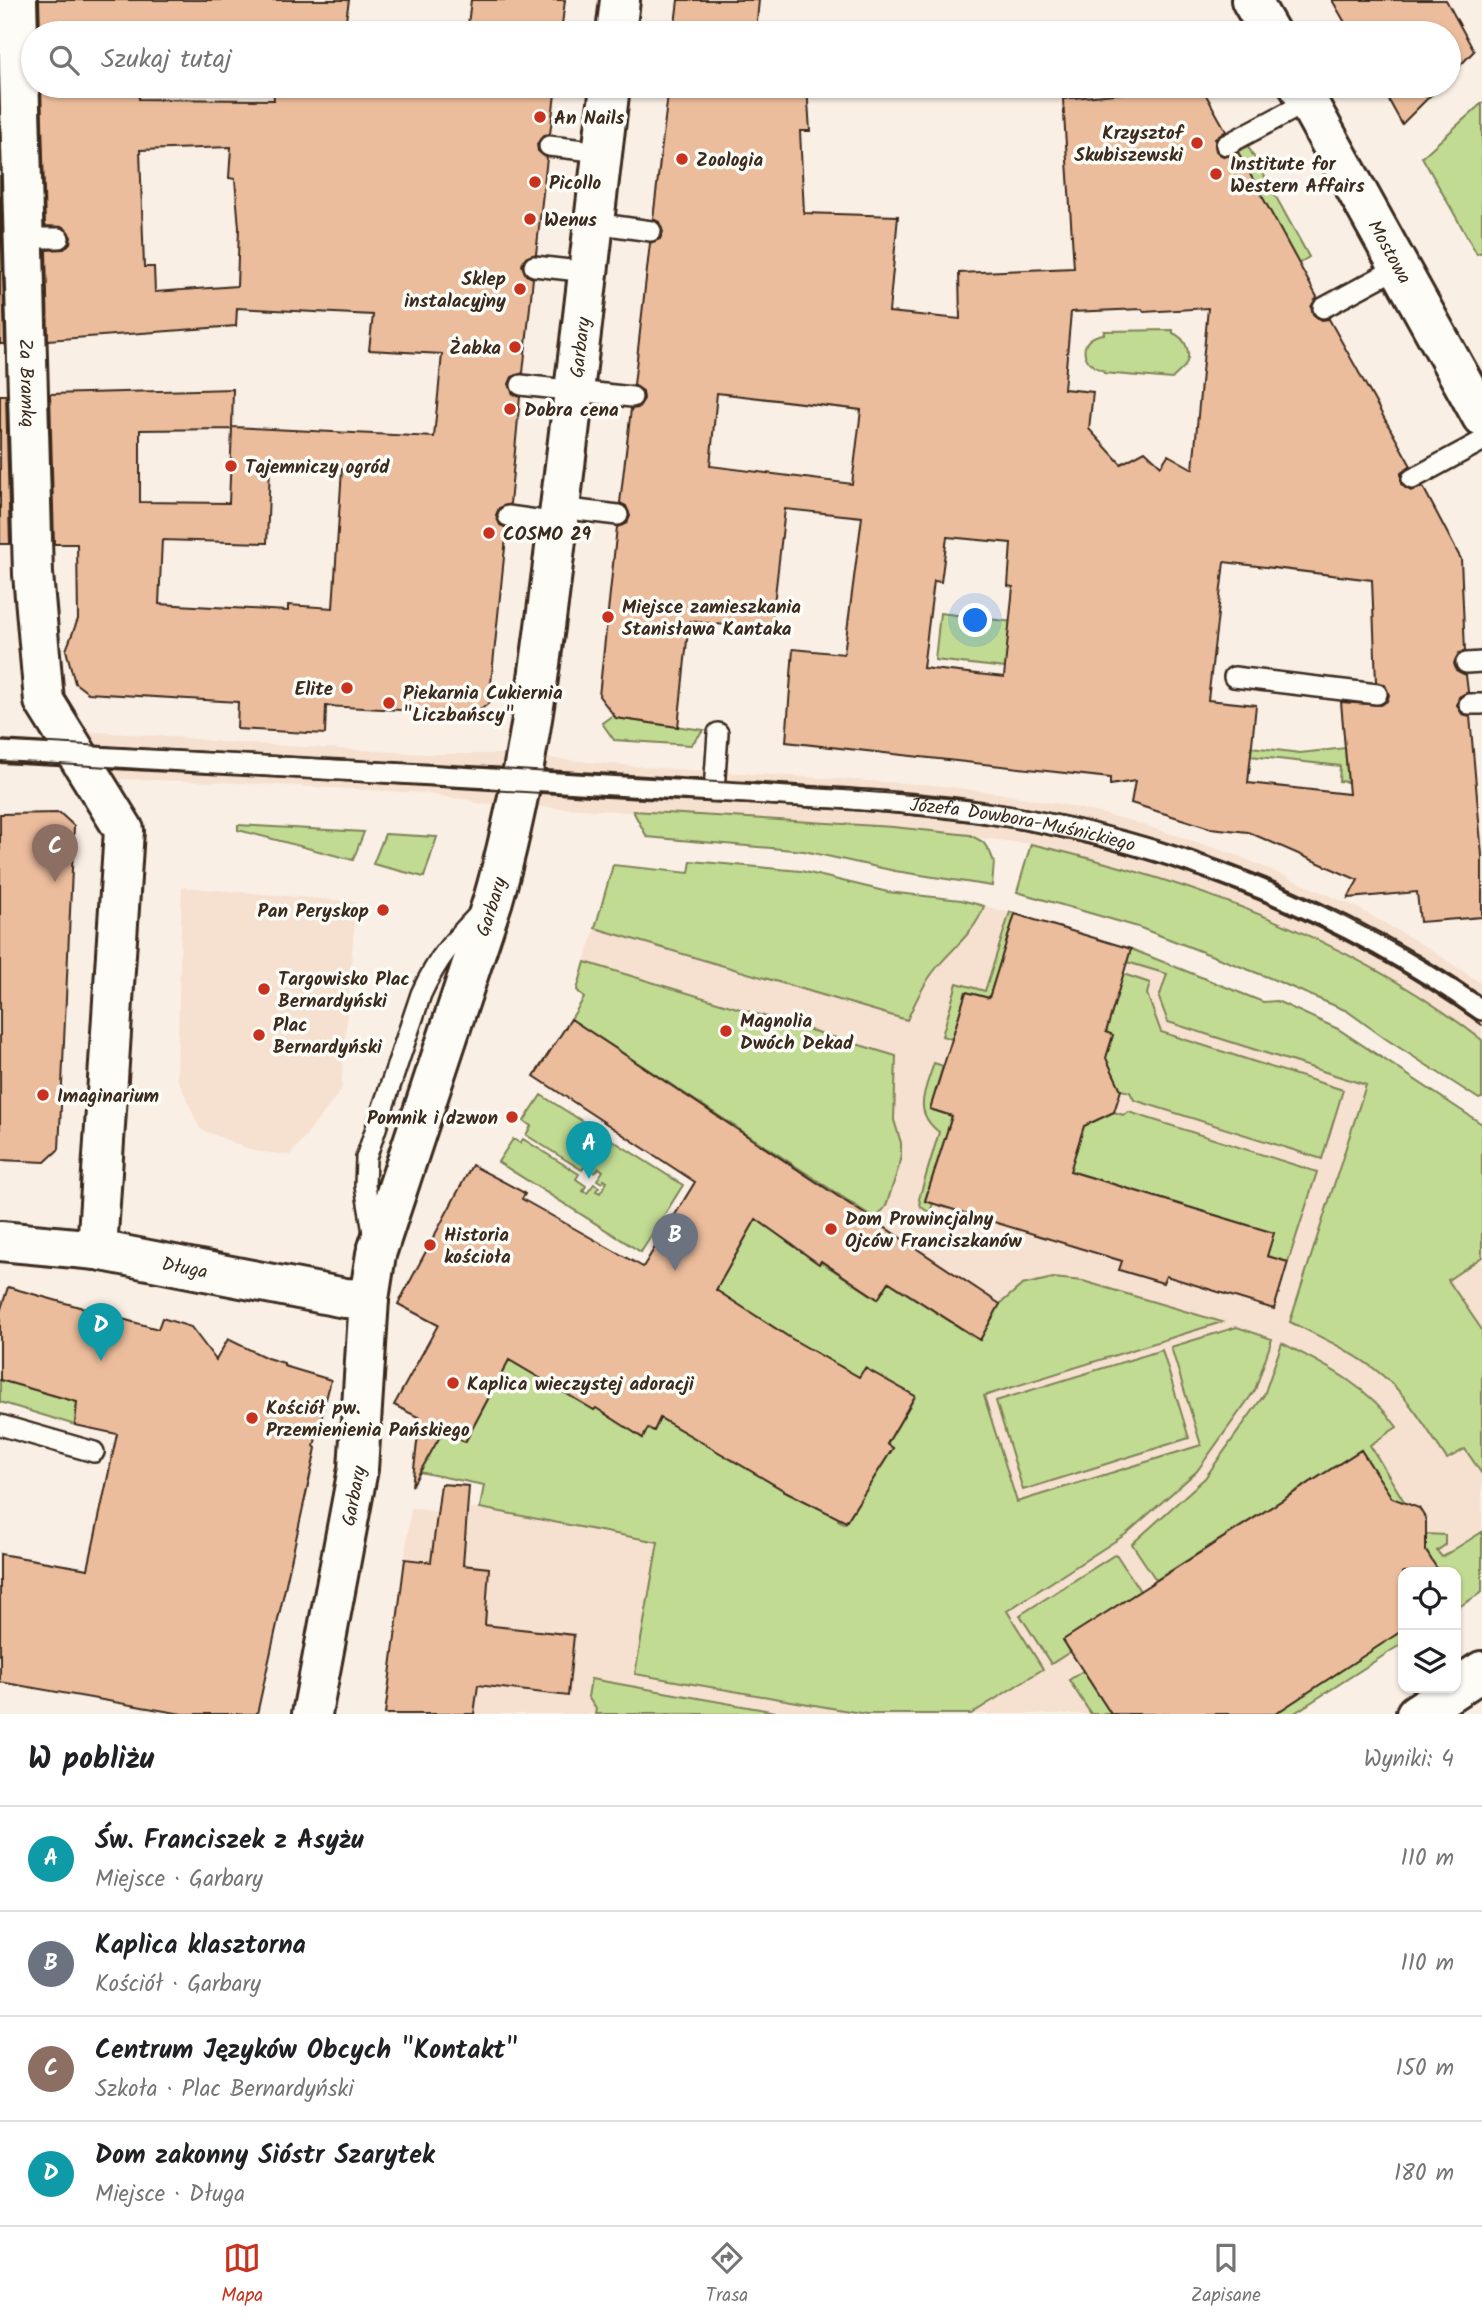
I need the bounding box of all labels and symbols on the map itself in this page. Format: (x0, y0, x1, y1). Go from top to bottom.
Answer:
place label: An Nails (554, 104, 624, 134)
marker: An Nails (532, 109, 548, 125)
place label: Krzysztof Skubiszewski (1074, 119, 1185, 171)
marker: Krzysztof Skubiszewski (1189, 135, 1205, 151)
place label: Zoologia (696, 146, 763, 176)
place label: Institute for Western Affairs (1230, 150, 1365, 202)
marker: Zoologia (674, 151, 690, 167)
marker: Institute for Western Affairs (1208, 166, 1224, 182)
place label: Picollo (549, 169, 601, 199)
marker: Picollo (527, 174, 543, 190)
place label: Wenus (544, 206, 597, 236)
marker: Wenus (522, 211, 538, 227)
street label: Mostowa (1359, 215, 1419, 290)
place label: Sklep instalacyjny (404, 265, 506, 317)
marker: Sklep instalacyjny (512, 281, 528, 297)
street label: Garbary (563, 314, 600, 380)
place label: Żabka (449, 334, 501, 364)
street label: Za Bramką (9, 338, 42, 428)
marker: Żabka (507, 339, 523, 355)
place label: Dobra cena (524, 396, 619, 426)
marker: Dobra cena (502, 401, 518, 417)
place label: Tajemniczy ogród (245, 453, 390, 483)
marker: Tajemniczy ogród (223, 458, 239, 474)
place label: COSMO 29 (503, 520, 591, 550)
marker: COSMO 29 (481, 525, 497, 541)
place label: Miejsce zamieszkania Stanisława Kantaka (622, 593, 801, 645)
your location (958, 603, 992, 637)
marker: Miejsce zamieszkania Stanisława Kantaka (600, 609, 616, 625)
place label: Elite (295, 675, 333, 705)
place label: Piekarnia Cukiernia "Liczbańscy" (403, 679, 563, 731)
marker: Elite (339, 680, 355, 696)
marker: Piekarnia Cukiernia "Liczbańscy" (381, 695, 397, 711)
street label: Józefa Dowbora-Muśnickiego (908, 791, 1139, 861)
pin: C (32, 824, 78, 882)
street label: Garbary (469, 873, 516, 941)
place label: Pan Peryskop (257, 897, 369, 927)
marker: Pan Peryskop (375, 902, 391, 918)
place label: Targowisko Plac Bernardyński (278, 965, 410, 1017)
marker: Targowisko Plac Bernardyński (256, 981, 272, 997)
place label: Magnolia Dwóch Dekad (740, 1007, 854, 1059)
place label: Plac Bernardyński (273, 1011, 383, 1063)
marker: Magnolia Dwóch Dekad (718, 1023, 734, 1039)
marker: Plac Bernardyński (251, 1027, 267, 1043)
place label: Imaginarium (57, 1082, 159, 1112)
marker: Imaginarium (35, 1087, 51, 1103)
place label: Pomnik i dzwon (367, 1104, 498, 1134)
marker: Pomnik i dzwon (504, 1109, 520, 1125)
pin: A (566, 1121, 612, 1179)
place label: Dom Prowincjalny Ojców Franciszkanów (845, 1205, 1022, 1257)
pin: B (652, 1213, 698, 1271)
place label: Historia kościoła (444, 1221, 511, 1273)
marker: Dom Prowincjalny Ojców Franciszkanów (823, 1221, 839, 1237)
marker: Historia kościoła (422, 1237, 438, 1253)
street label: Długa (159, 1250, 210, 1288)
pin: D (78, 1303, 124, 1361)
place label: Kaplica wieczystej adoracji (467, 1370, 695, 1400)
marker: Kaplica wieczystej adoracji (445, 1375, 461, 1391)
place label: Kościół pw. Przemienienia Pańskiego (266, 1394, 470, 1446)
marker: Kościół pw. Przemienienia Pańskiego (244, 1410, 260, 1426)
street label: Garbary (335, 1462, 375, 1529)

